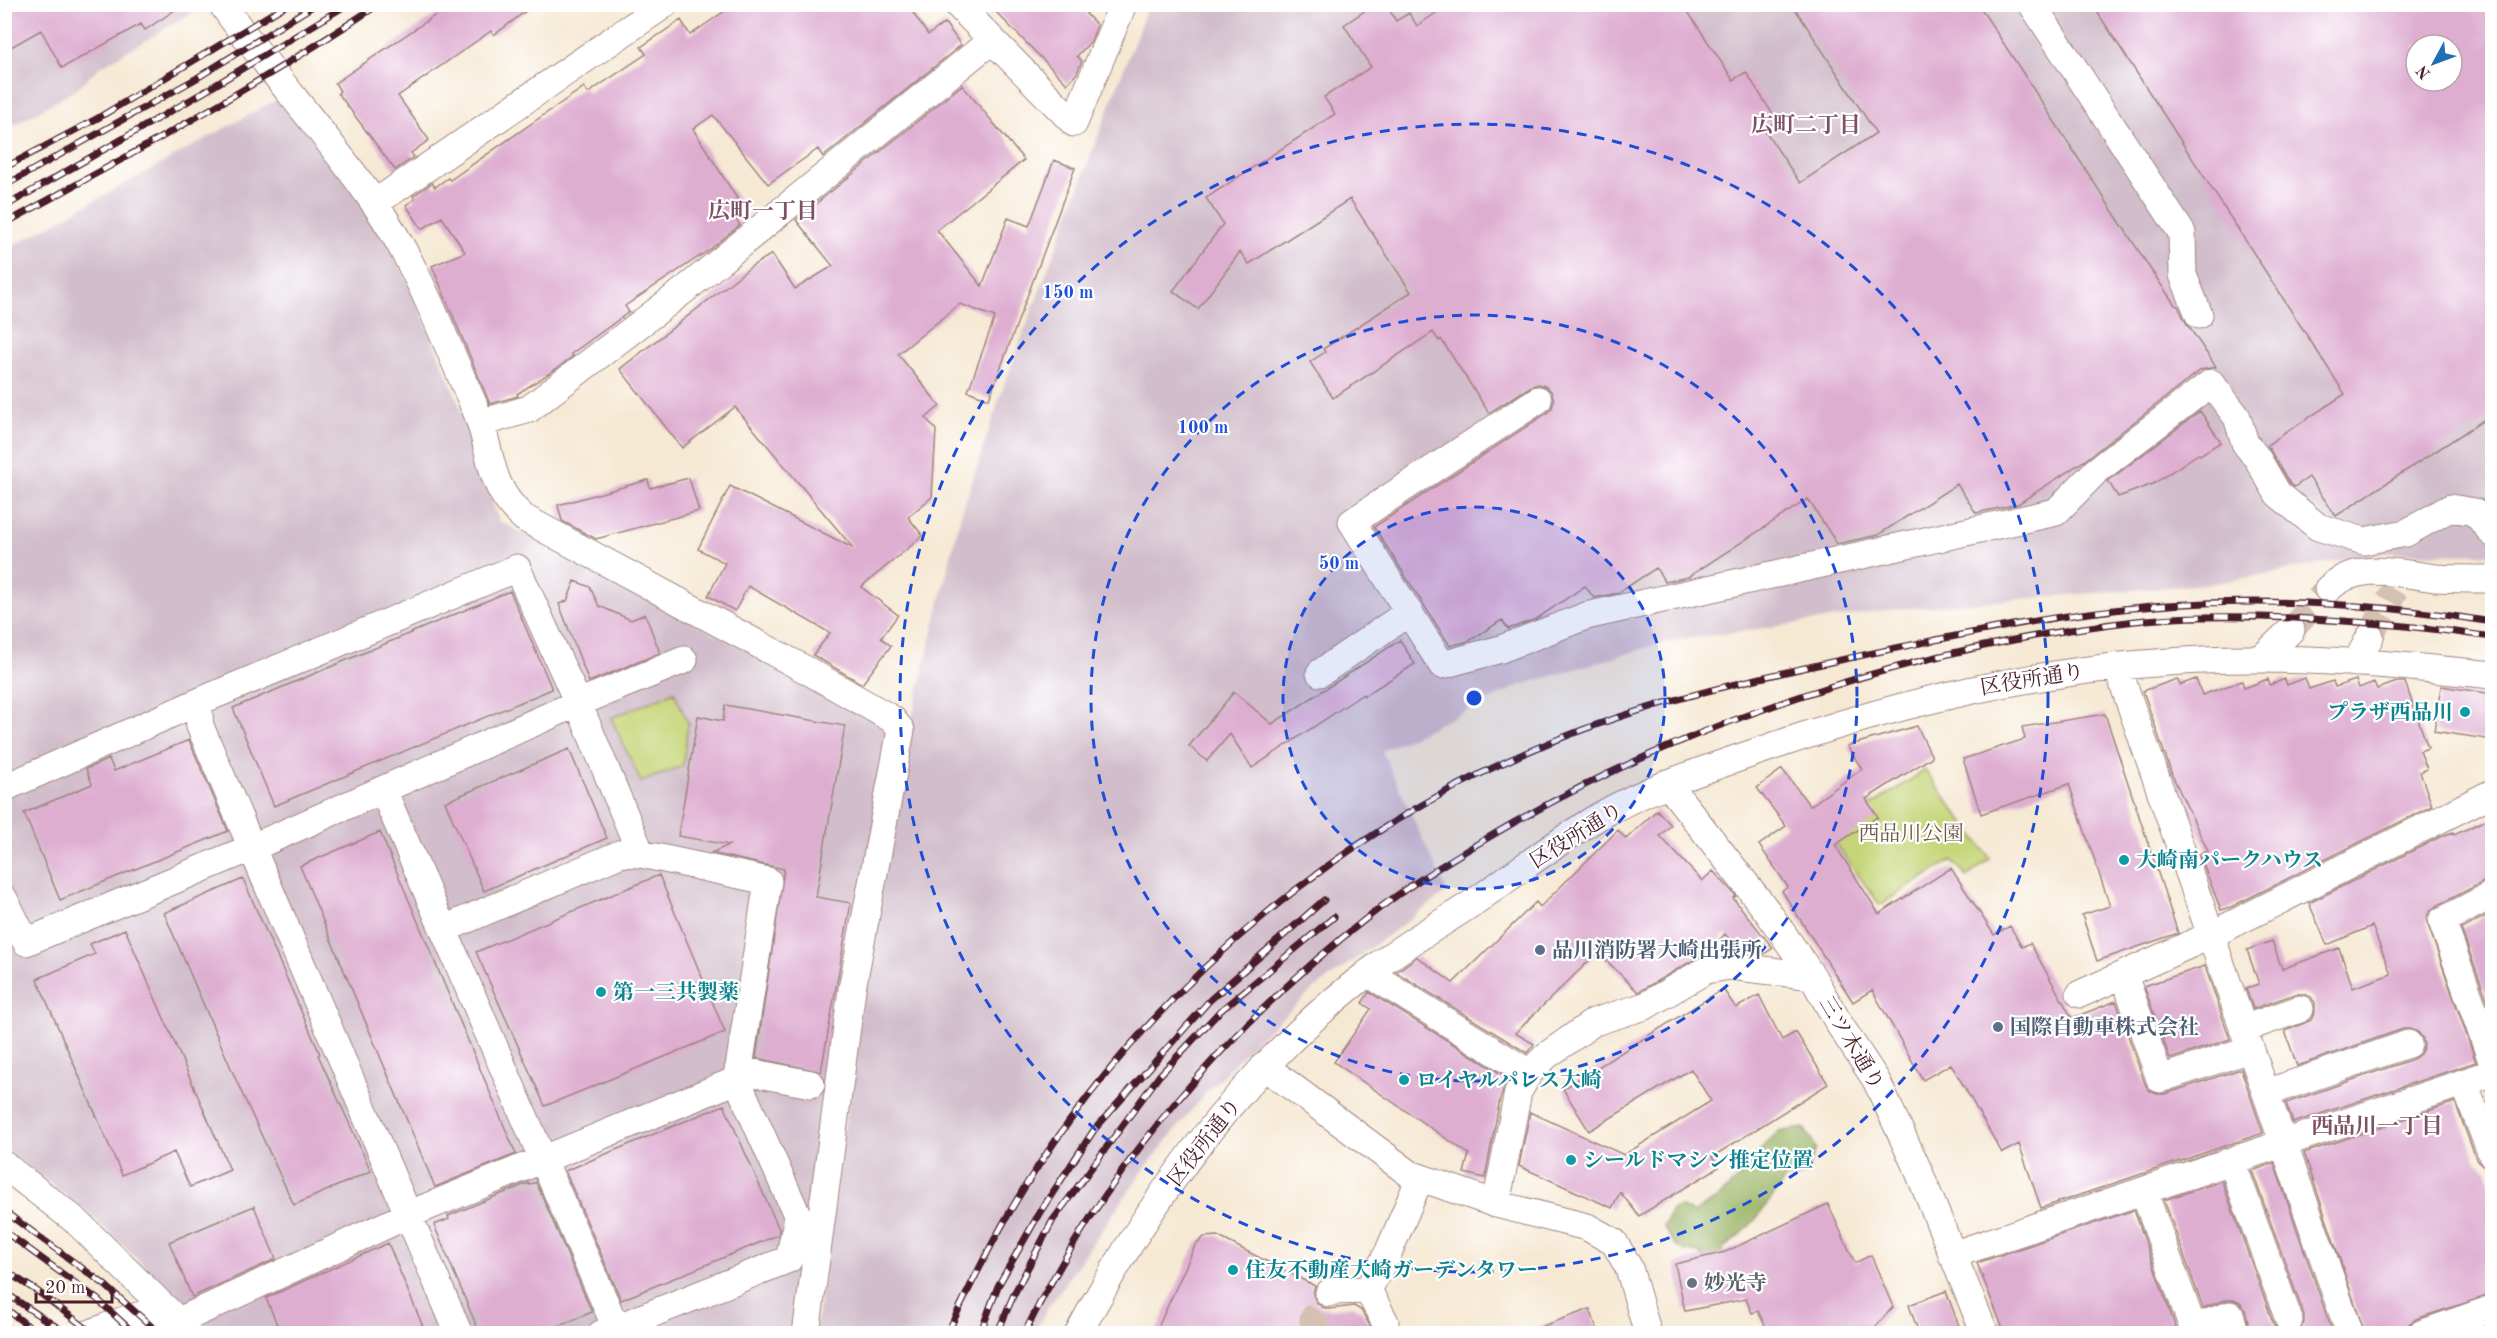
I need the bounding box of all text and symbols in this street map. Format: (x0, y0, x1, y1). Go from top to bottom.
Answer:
north arrow (2404, 33, 2464, 93)
text: N (2414, 61, 2434, 81)
district label: 広町二丁目 (1751, 113, 1861, 137)
district label: 広町一丁目 (708, 199, 818, 223)
text: 150 m (1043, 284, 1093, 302)
text: 100 m (1178, 419, 1228, 437)
text: 50 m (1319, 555, 1359, 573)
street label: 区役所通り (1978, 660, 2086, 699)
centre of rings (1464, 688, 1484, 708)
place label: プラザ西品川 (2327, 701, 2453, 724)
marker: プラザ西品川 (2458, 705, 2472, 719)
street label: 区役所通り (1526, 798, 1627, 873)
park label: 西品川公園 (1859, 822, 1964, 845)
place label: 大崎南パークハウス (2136, 848, 2323, 872)
marker: 大崎南パークハウス (2117, 853, 2131, 867)
place label: 品川消防署大崎出張所 (1552, 938, 1762, 962)
marker: 品川消防署大崎出張所 (1533, 943, 1547, 957)
place label: 第一三共製薬 (613, 981, 739, 1004)
marker: 第一三共製薬 (594, 985, 608, 999)
street label: 三ツ木通り (1815, 992, 1888, 1094)
place label: 国際自動車株式会社 (2010, 1015, 2199, 1039)
marker: 国際自動車株式会社 (1991, 1020, 2005, 1034)
place label: ロイヤルパレス大崎 (1416, 1068, 1602, 1092)
marker: ロイヤルパレス大崎 (1397, 1073, 1411, 1087)
street label: 区役所通り (1163, 1094, 1246, 1191)
district label: 西品川一丁目 (2311, 1114, 2443, 1138)
place label: シールドマシン推定位置 (1583, 1149, 1813, 1172)
marker: シールドマシン推定位置 (1564, 1153, 1578, 1167)
place label: 住友不動産大崎ガーデンタワー (1245, 1258, 1538, 1282)
marker: 住友不動産大崎ガーデンタワー (1226, 1263, 1240, 1277)
scale bar (36, 1266, 112, 1304)
place label: 妙光寺 (1704, 1272, 1767, 1295)
marker: 妙光寺 (1685, 1276, 1699, 1290)
text: 20 m (45, 1279, 85, 1297)

